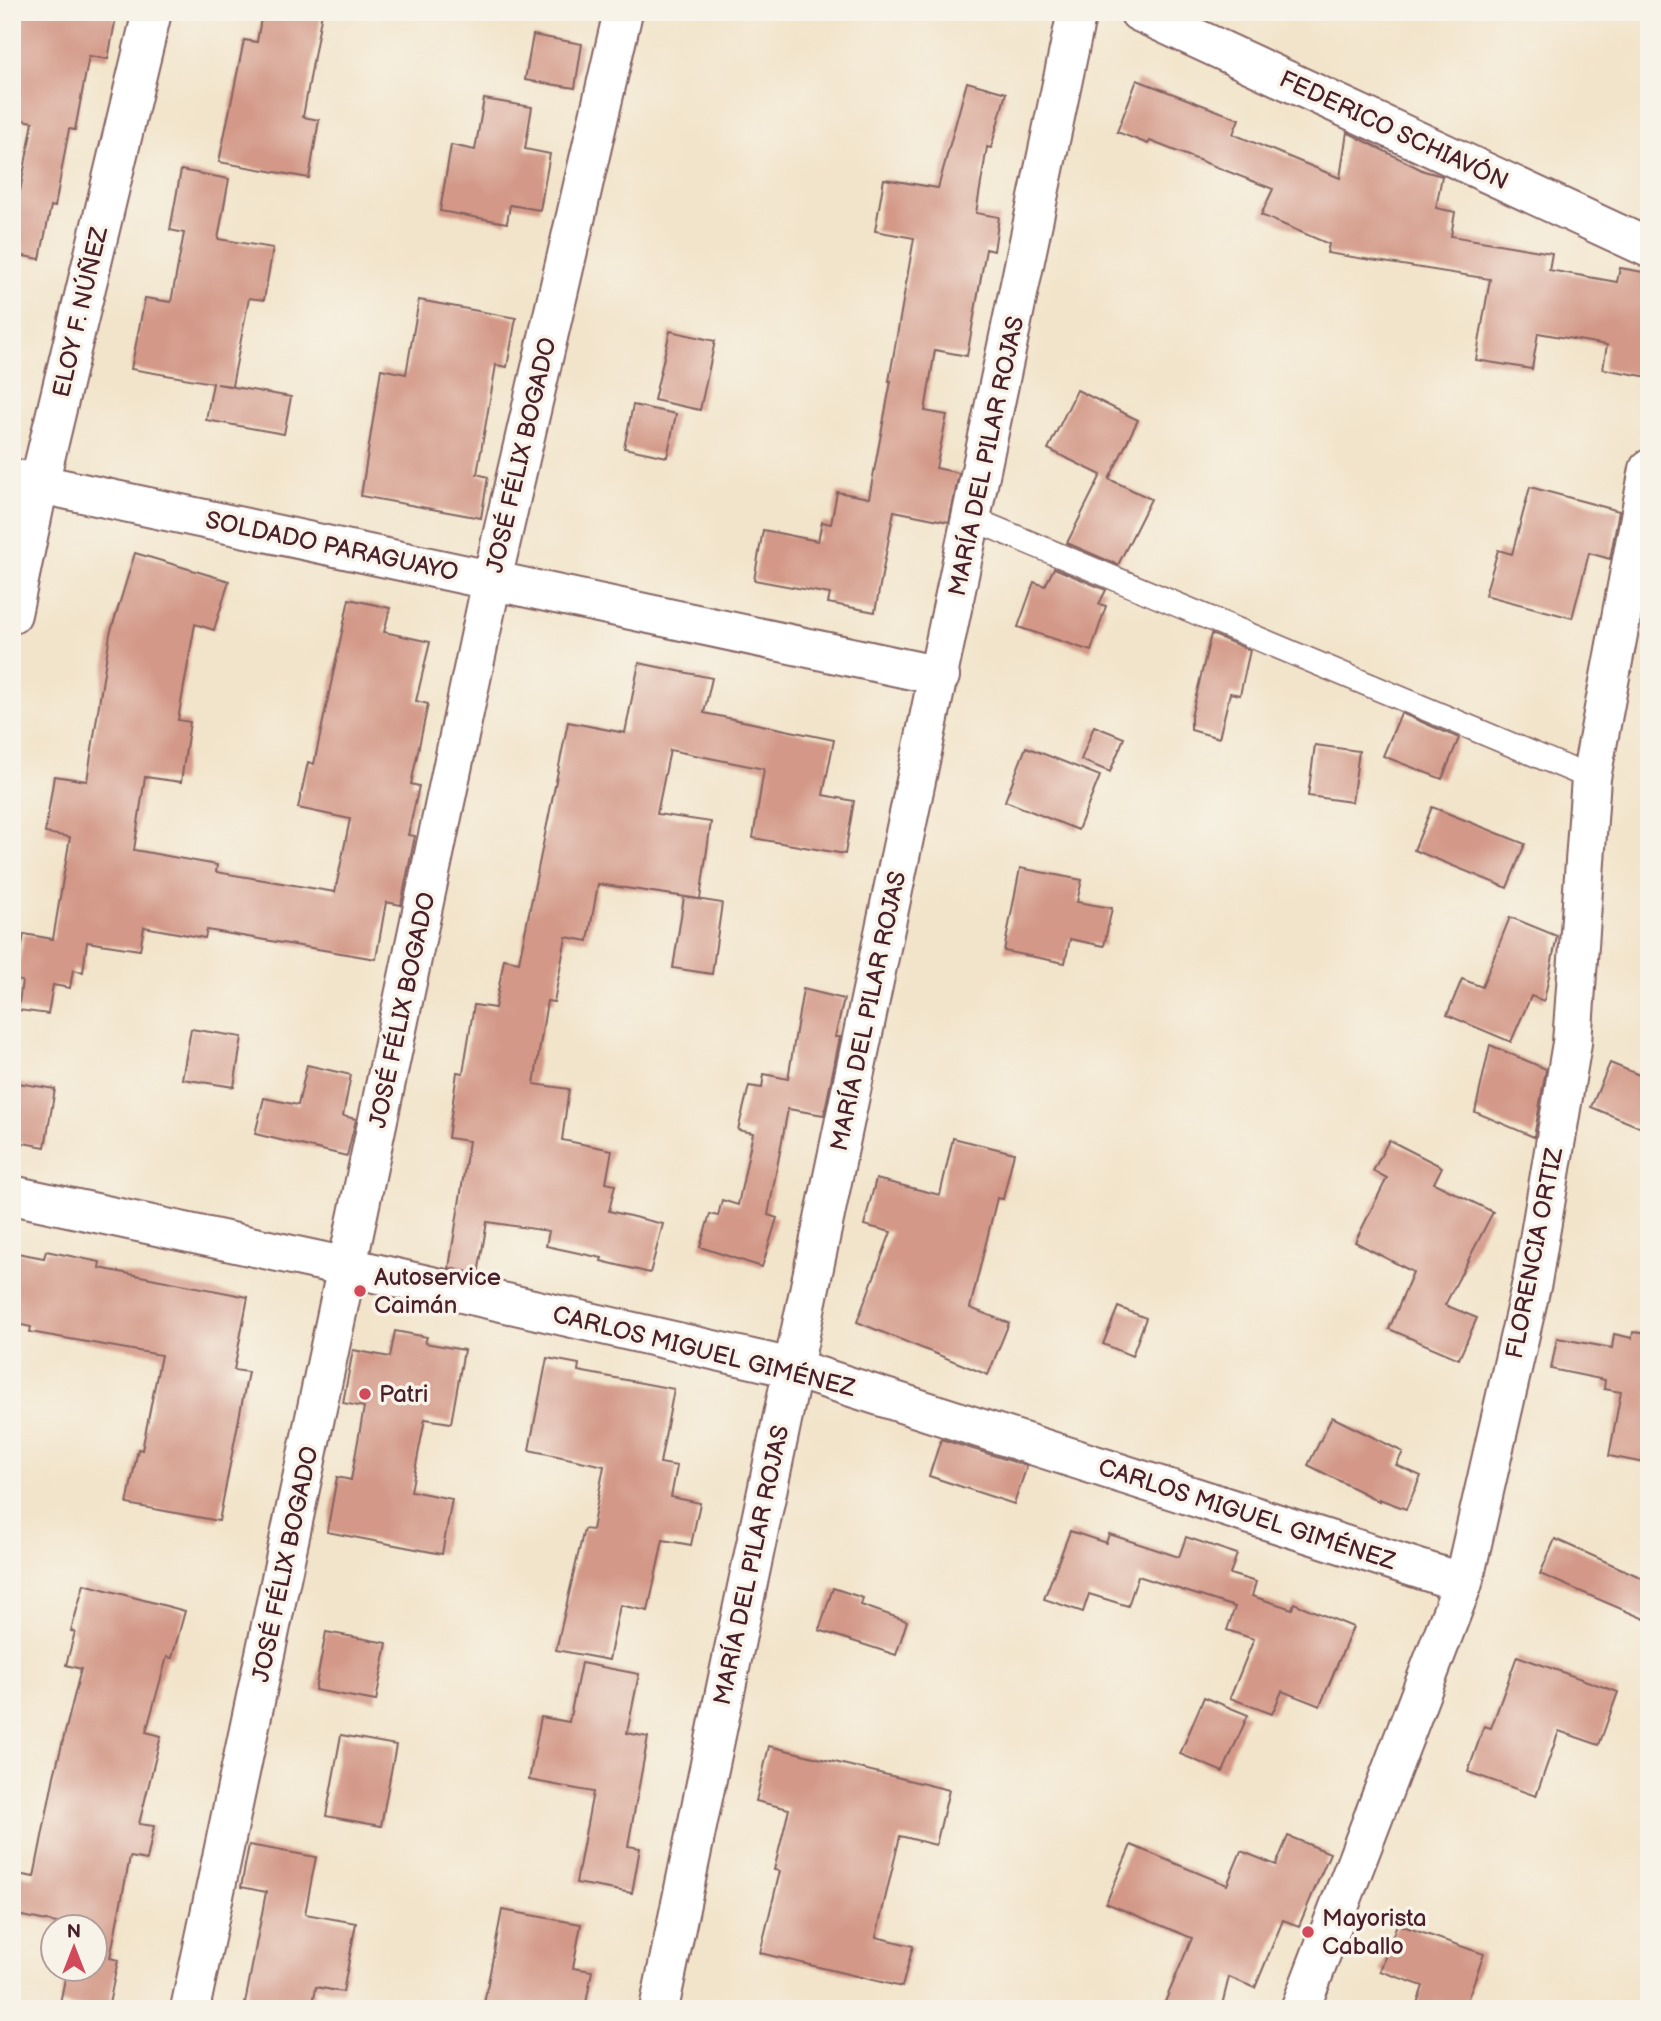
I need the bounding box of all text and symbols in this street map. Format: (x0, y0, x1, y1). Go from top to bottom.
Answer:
street label: FEDERICO SCHIAVÓN (1275, 64, 1513, 196)
street label: ELOY F. NÚÑEZ (46, 224, 114, 400)
street label: MARÍA DEL PILAR ROJAS (942, 313, 1030, 599)
street label: JOSÉ FÉLIX BOGADO (479, 335, 563, 575)
street label: SOLDADO PARAGUAYO (203, 506, 461, 587)
street label: MARÍA DEL PILAR ROJAS (824, 868, 912, 1154)
street label: JOSÉ FÉLIX BOGADO (362, 889, 442, 1131)
street label: FLORENCIA ORTIZ (1500, 1145, 1569, 1361)
place label: Autoservice Caimán (374, 1263, 501, 1320)
marker: Autoservice Caimán (352, 1283, 368, 1299)
street label: CARLOS MIGUEL GIMÉNEZ (550, 1299, 859, 1403)
place label: Patri (379, 1380, 428, 1409)
marker: Patri (357, 1386, 373, 1402)
street label: MARÍA DEL PILAR ROJAS (707, 1422, 795, 1708)
street label: JOSÉ FÉLIX BOGADO (245, 1443, 325, 1685)
street label: CARLOS MIGUEL GIMÉNEZ (1094, 1452, 1400, 1576)
place label: Mayorista Caballo (1322, 1904, 1427, 1961)
north arrow (38, 1912, 108, 1982)
text: N (67, 1921, 81, 1944)
marker: Mayorista Caballo (1300, 1924, 1316, 1940)

